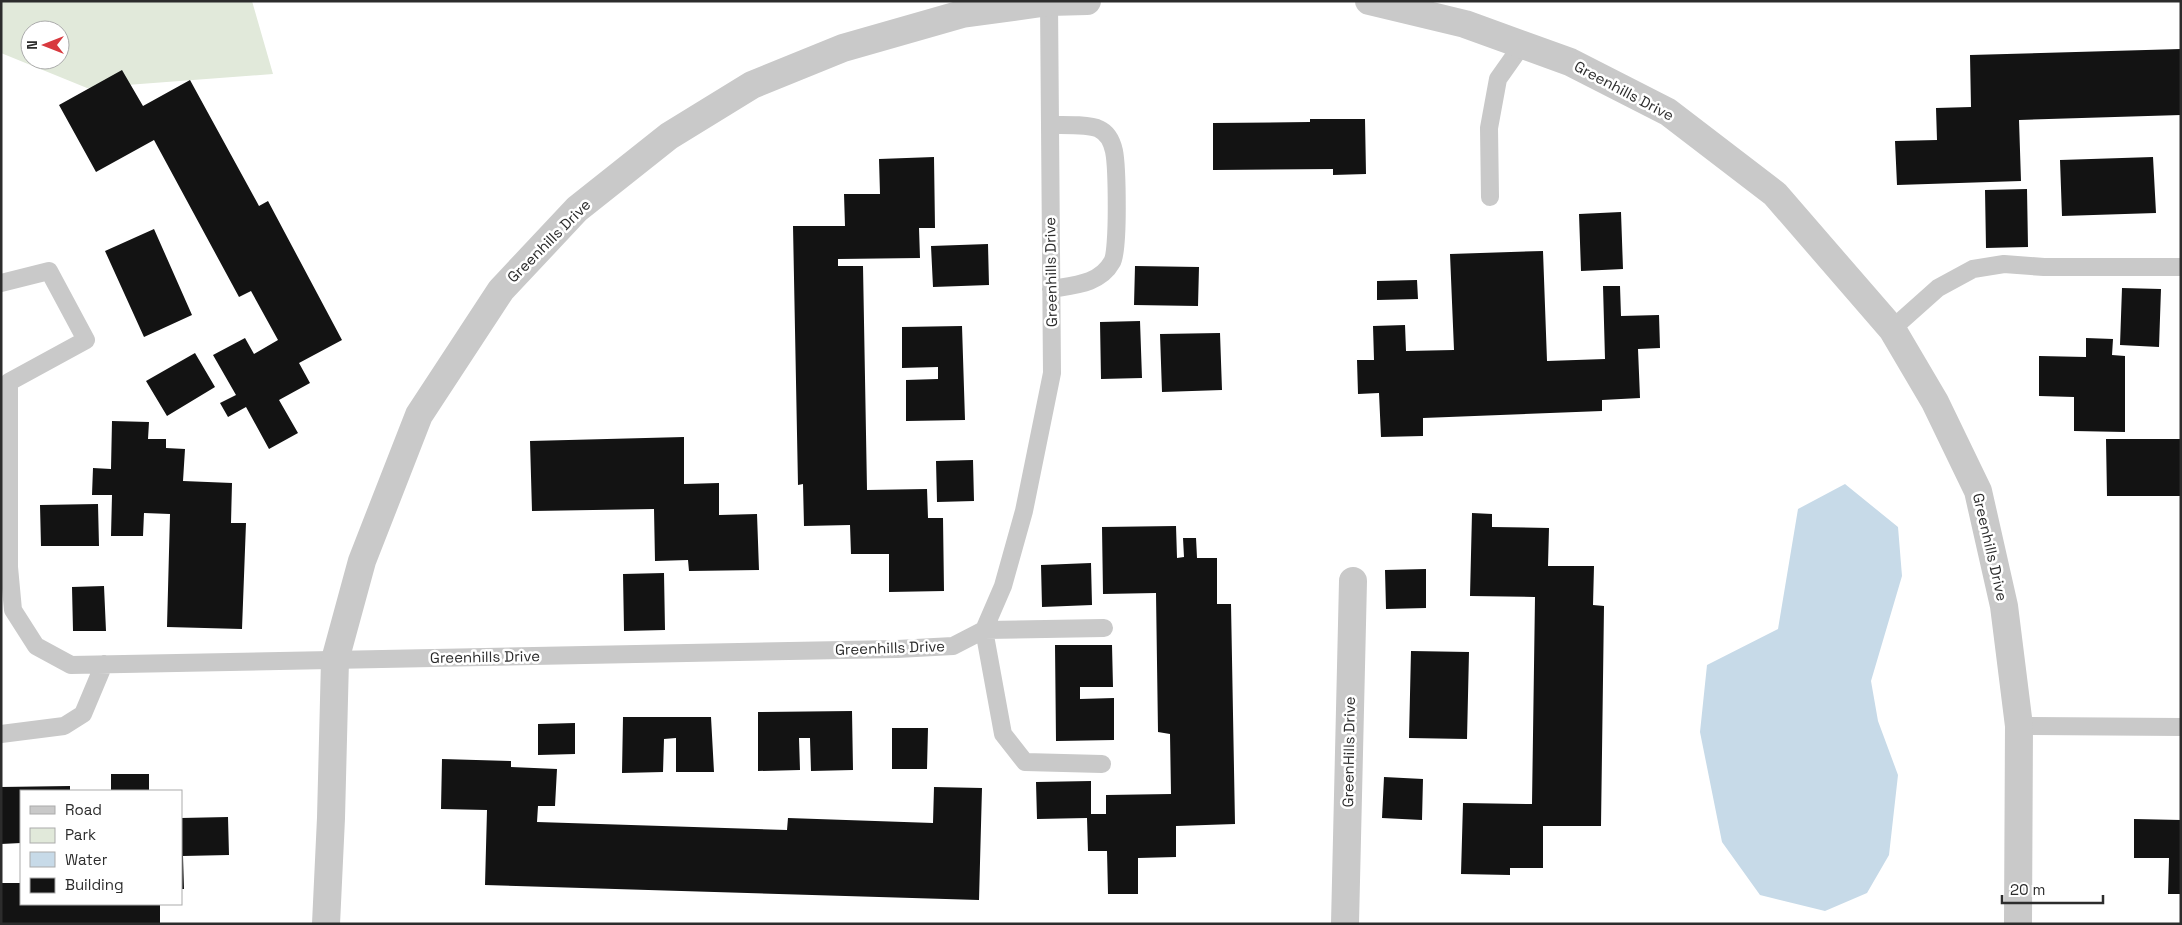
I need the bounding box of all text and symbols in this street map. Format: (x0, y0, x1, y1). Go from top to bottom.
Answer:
north arrow (20, 20, 70, 70)
text: N (23, 40, 41, 50)
street label: Greenhills Drive (1571, 56, 1677, 125)
street label: Greenhills Drive (503, 195, 594, 286)
street label: Greenhills Drive (1040, 217, 1061, 327)
street label: Greenhills Drive (1969, 491, 2012, 603)
street label: Greenhills Drive (835, 636, 945, 659)
street label: Greenhills Drive (430, 646, 540, 667)
street label: GreenHills Drive (1338, 696, 1359, 808)
legend (20, 790, 182, 905)
text: Road (65, 800, 102, 819)
text: Park (65, 825, 96, 844)
text: Water (65, 850, 108, 869)
scale bar (2002, 872, 2103, 904)
text: Building (65, 875, 124, 894)
text: 20 m (2010, 880, 2045, 899)

